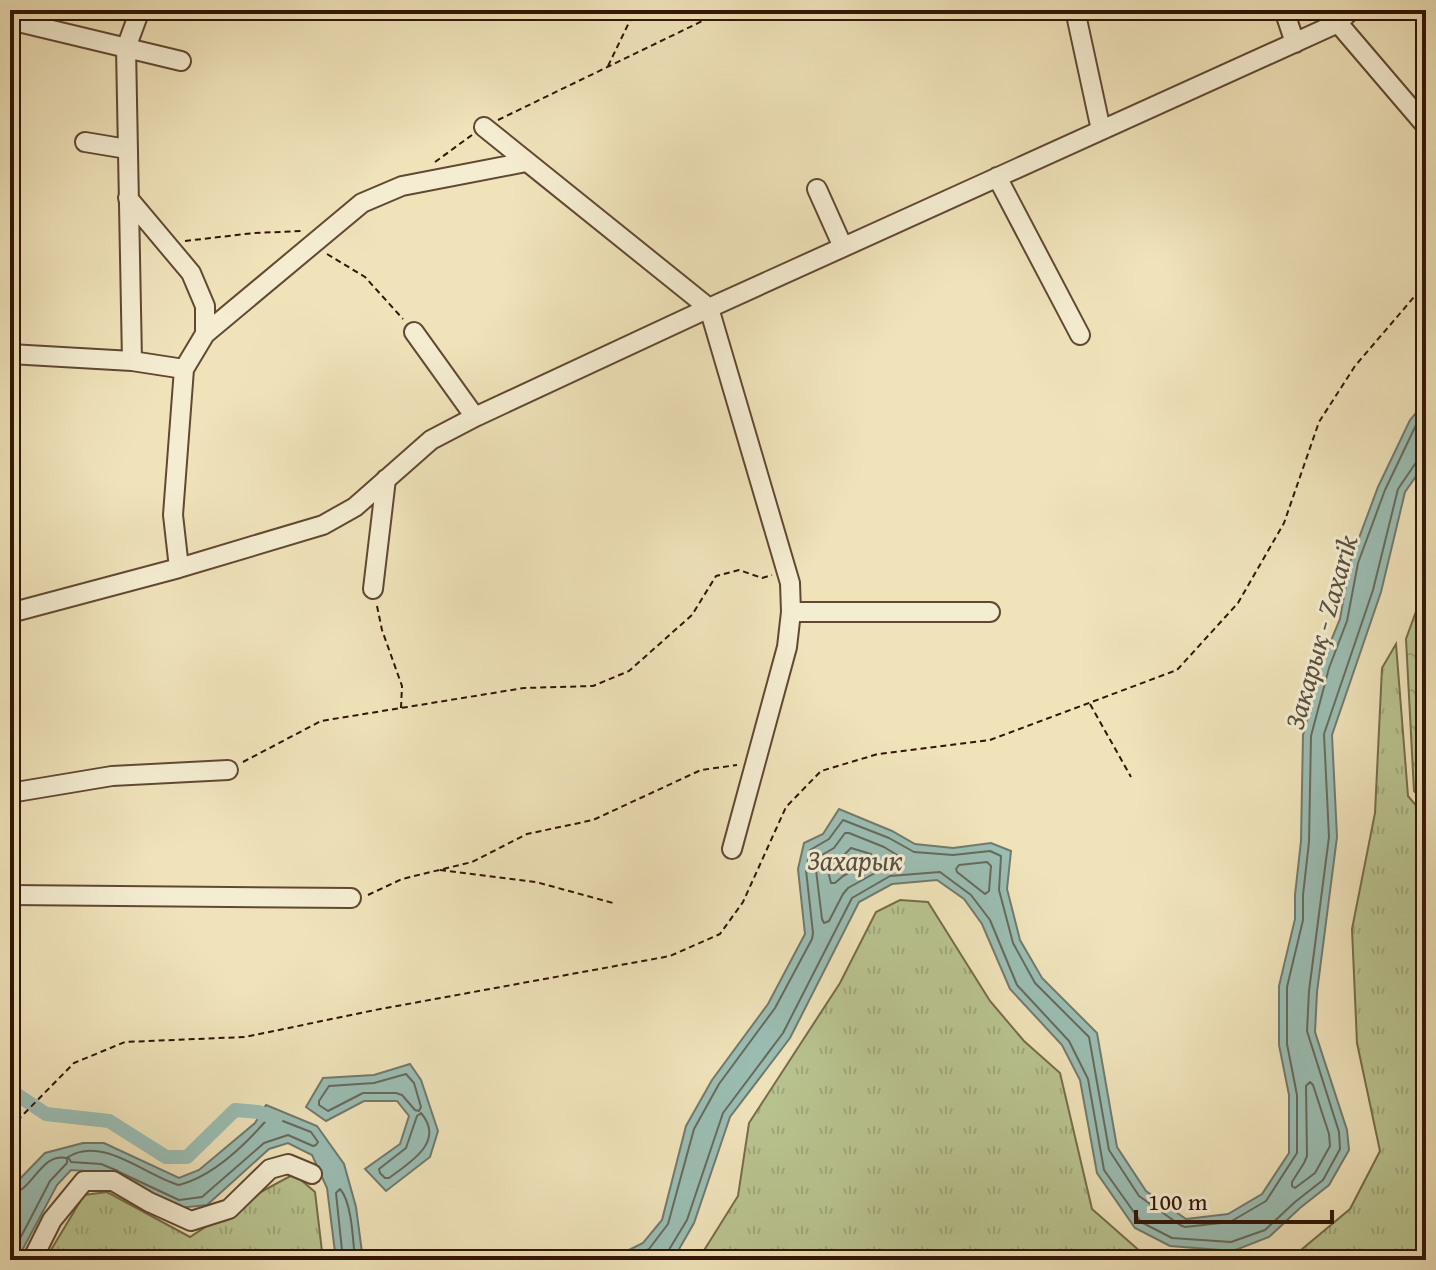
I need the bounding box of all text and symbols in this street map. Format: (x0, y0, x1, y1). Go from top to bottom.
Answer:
water label: Закарық - Zaxarik (1273, 530, 1367, 734)
water label: Захарык (807, 839, 903, 880)
scale bar (1136, 1174, 1332, 1224)
text: 100 m (1148, 1184, 1208, 1219)

